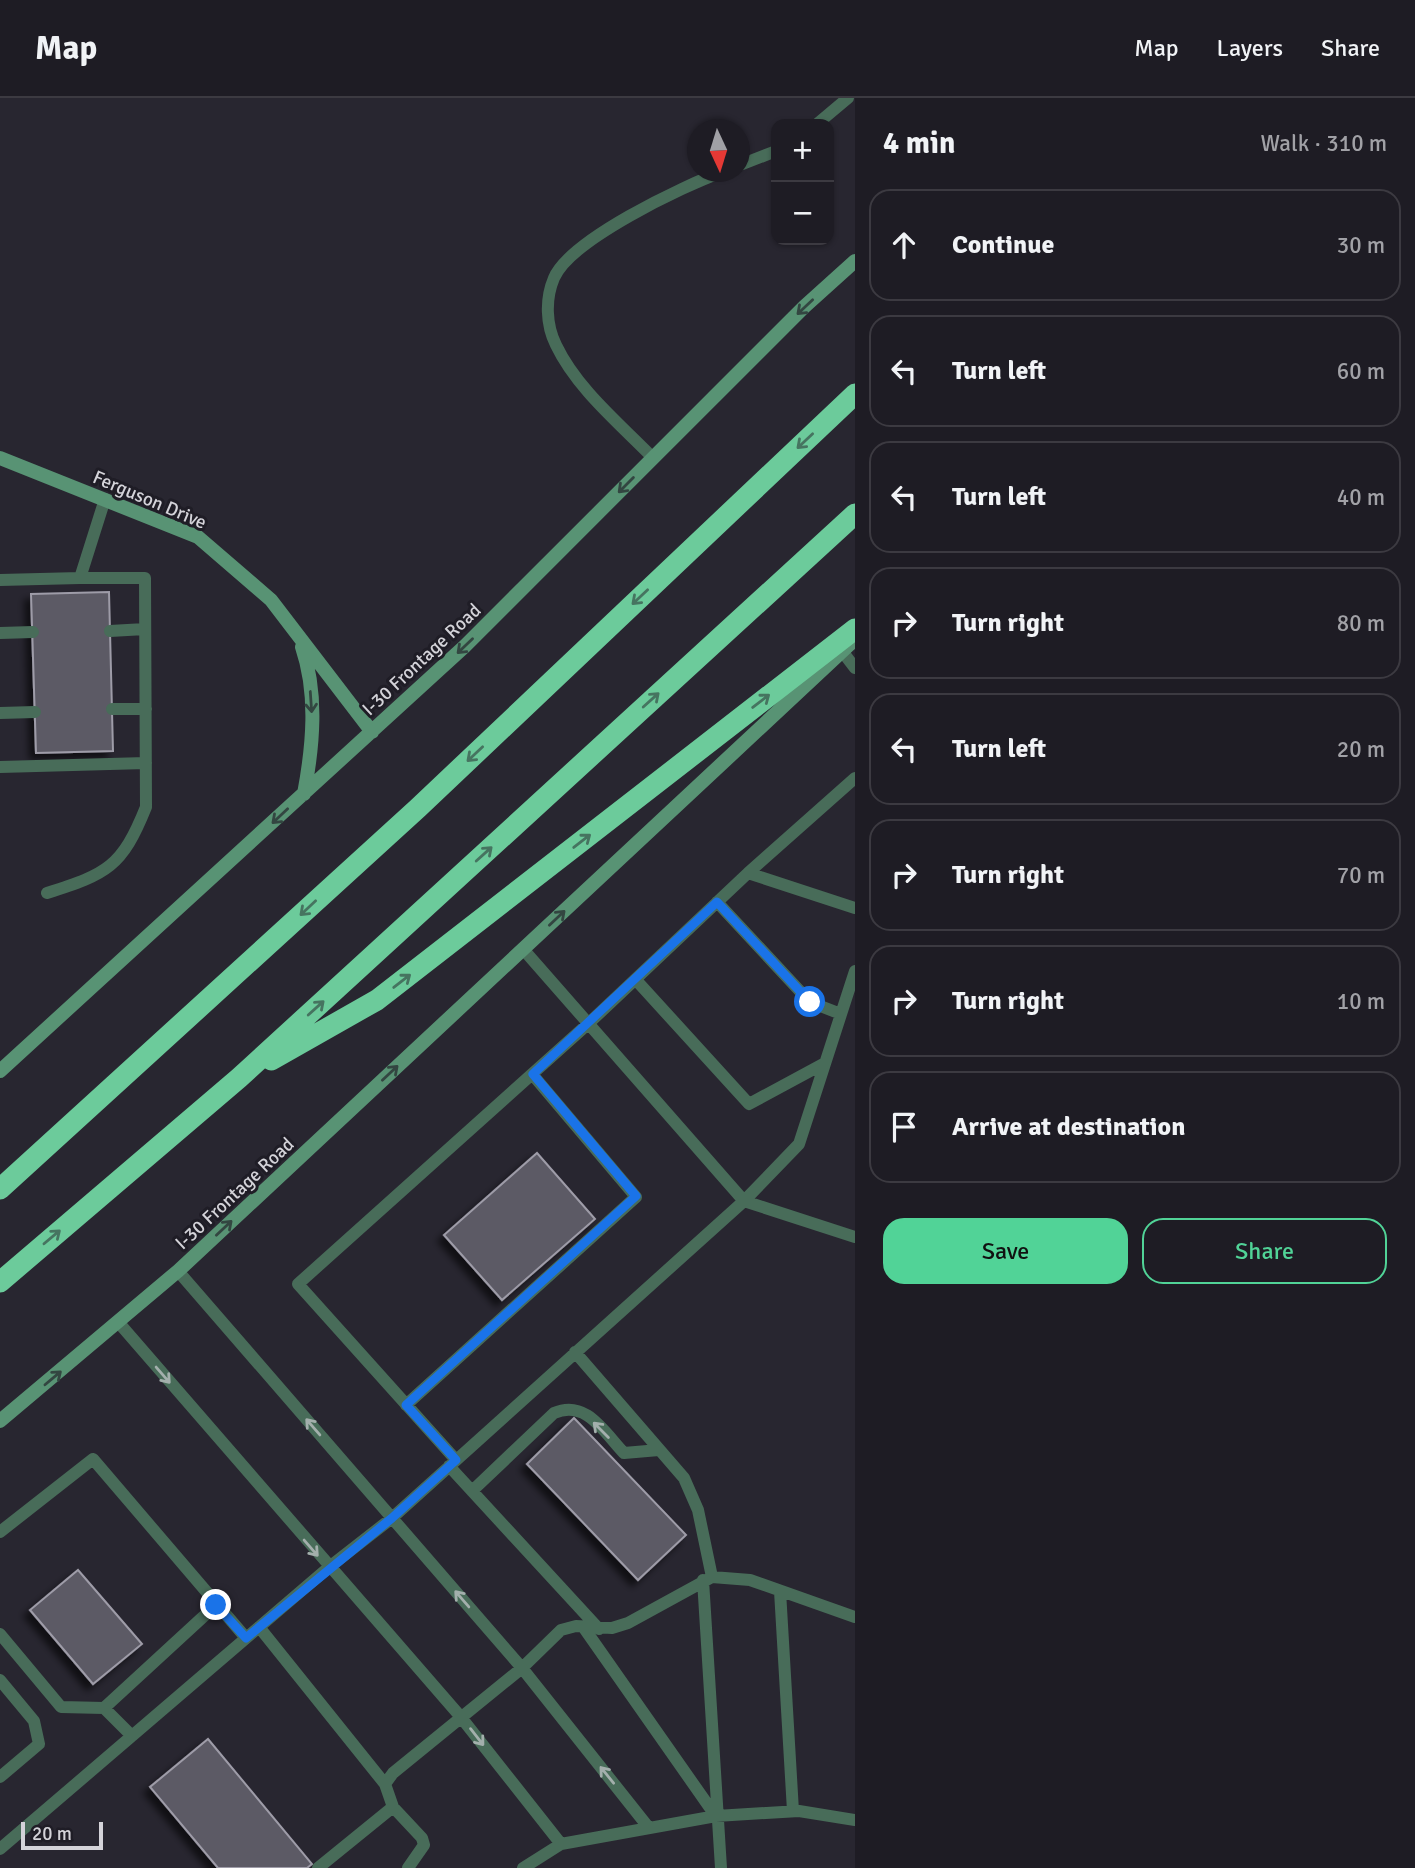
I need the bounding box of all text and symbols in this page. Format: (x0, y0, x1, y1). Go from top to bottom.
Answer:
text: Map (35, 28, 97, 69)
text: Map (1134, 33, 1179, 63)
text: Layers (1217, 33, 1283, 63)
text: Share (1321, 33, 1380, 63)
north arrow (687, 119, 750, 182)
map controls (771, 119, 834, 245)
button: + (771, 119, 834, 182)
text: 4 min (883, 125, 955, 162)
text: Walk · 310 m (1261, 129, 1387, 158)
button: − (771, 182, 834, 245)
icon: ahead (885, 226, 923, 264)
text: Continue (952, 229, 1054, 261)
text: 30 m (1337, 231, 1385, 260)
one-way arrow (796, 298, 813, 315)
icon: left (885, 352, 923, 390)
text: Turn left (952, 355, 1046, 387)
text: 60 m (1337, 357, 1385, 386)
one-way arrow (797, 432, 814, 449)
street label: Ferguson Drive (89, 465, 210, 535)
one-way arrow (618, 476, 635, 493)
icon: left (885, 478, 923, 516)
text: Turn left (952, 481, 1046, 513)
text: 40 m (1337, 483, 1385, 512)
one-way arrow (632, 589, 649, 606)
street label: I-30 Frontage Road (357, 598, 486, 721)
icon: right (885, 604, 923, 642)
text: Turn right (952, 607, 1064, 639)
text: 80 m (1337, 609, 1385, 638)
one-way arrow (457, 637, 474, 654)
one-way arrow (305, 690, 318, 713)
one-way arrow (642, 692, 659, 709)
one-way arrow (752, 694, 770, 709)
icon: left (885, 730, 923, 768)
text: Turn left (952, 733, 1046, 765)
text: 20 m (1337, 735, 1385, 764)
one-way arrow (467, 745, 484, 762)
one-way arrow (272, 808, 289, 825)
one-way arrow (572, 833, 590, 848)
one-way arrow (475, 846, 493, 862)
icon: right (885, 856, 923, 894)
text: Turn right (952, 859, 1064, 891)
text: 70 m (1337, 861, 1385, 890)
one-way arrow (300, 900, 317, 917)
one-way arrow (548, 910, 566, 926)
one-way arrow (392, 973, 411, 988)
icon: right (885, 982, 923, 1020)
text: Turn right (952, 985, 1064, 1017)
route start (794, 986, 825, 1017)
text: 10 m (1337, 987, 1385, 1016)
one-way arrow (307, 999, 324, 1016)
one-way arrow (381, 1065, 399, 1082)
icon: arrive (885, 1108, 923, 1146)
text: Arrive at destination (952, 1111, 1185, 1143)
street label: I-30 Frontage Road (170, 1132, 299, 1255)
button: Save (883, 1218, 1128, 1284)
button: Share (1142, 1218, 1387, 1284)
one-way arrow (215, 1220, 232, 1237)
one-way arrow (43, 1229, 61, 1245)
one-way arrow (155, 1365, 171, 1383)
one-way arrow (43, 1370, 61, 1385)
one-way arrow (305, 1418, 321, 1436)
one-way arrow (593, 1422, 610, 1439)
one-way arrow (303, 1538, 319, 1556)
route end (200, 1589, 231, 1620)
one-way arrow (454, 1590, 470, 1608)
one-way arrow (469, 1728, 485, 1746)
one-way arrow (599, 1766, 614, 1784)
scale bar (21, 1819, 103, 1851)
text: 20 m (32, 1822, 72, 1846)

